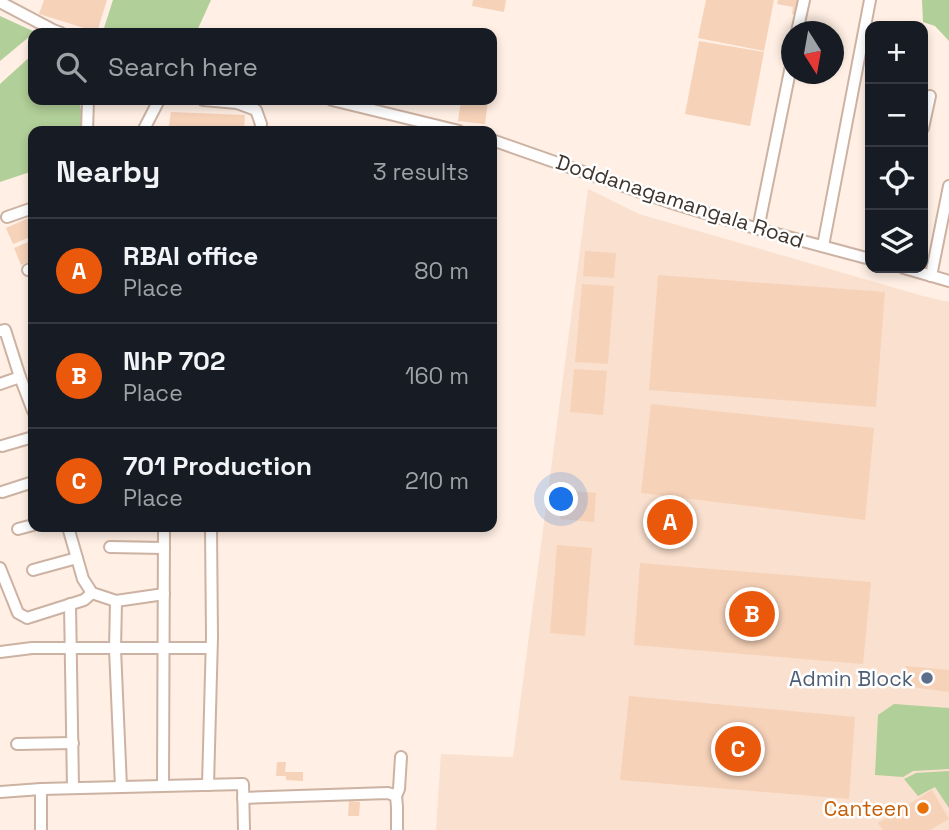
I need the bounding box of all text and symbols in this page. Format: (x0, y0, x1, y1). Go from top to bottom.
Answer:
north arrow (781, 21, 844, 84)
map controls (865, 21, 928, 273)
button: + (865, 21, 928, 84)
search box (28, 28, 497, 105)
icon: search (52, 48, 90, 86)
text: Search here (108, 50, 258, 84)
button: − (865, 84, 928, 147)
button: locate (865, 147, 928, 210)
street label: Doddanagamangala Road (553, 148, 807, 254)
text: Nearby (56, 152, 160, 191)
text: 3 results (373, 157, 469, 187)
button: layers (865, 210, 928, 273)
text: RBAI office (123, 239, 258, 273)
text: A (72, 256, 86, 286)
text: 80 m (414, 256, 469, 286)
text: Place (123, 273, 183, 303)
text: NhP 702 (123, 344, 225, 378)
text: B (71, 361, 87, 391)
text: 160 m (405, 361, 469, 391)
text: Place (123, 378, 183, 408)
text: 701 Production (123, 449, 312, 483)
text: C (72, 466, 86, 496)
text: 210 m (405, 466, 469, 496)
your location (544, 482, 578, 516)
text: Place (123, 483, 183, 513)
pin: A (647, 496, 693, 548)
pin: B (729, 588, 775, 640)
place label: Admin Block (789, 665, 913, 692)
marker: Admin Block (919, 670, 935, 686)
pin: C (715, 723, 761, 775)
place label: Canteen (824, 795, 909, 822)
marker: Canteen (915, 800, 931, 816)

